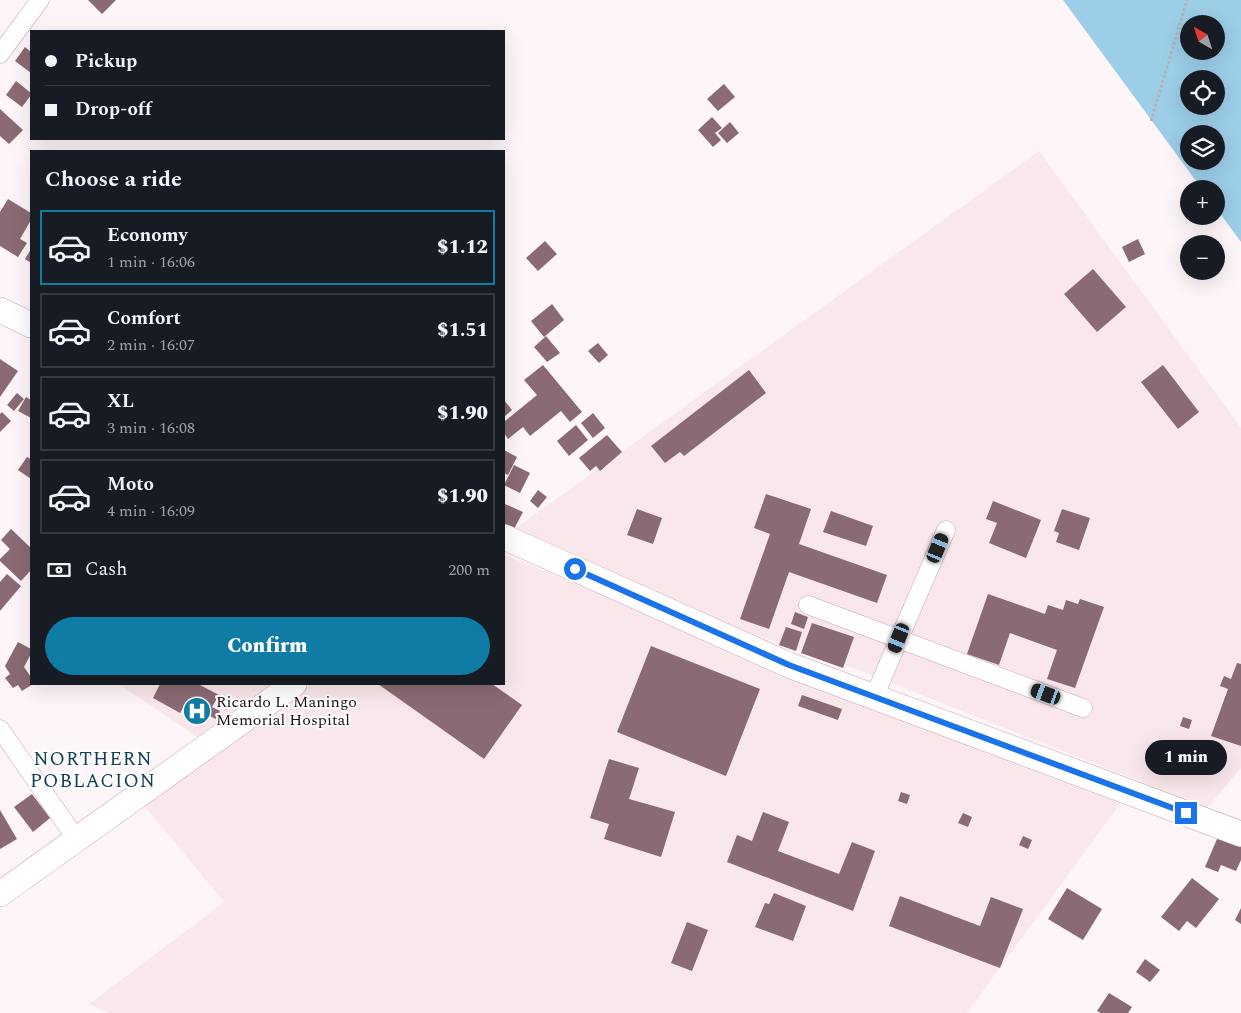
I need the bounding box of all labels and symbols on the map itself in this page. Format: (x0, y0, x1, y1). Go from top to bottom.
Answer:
north arrow (1180, 15, 1225, 60)
car (925, 531, 950, 565)
route start (564, 558, 586, 580)
car (886, 621, 911, 655)
car (1029, 682, 1062, 706)
place label: Ricardo L. Maningo Memorial Hospital (216, 690, 357, 732)
hospital icon: Ricardo L. Maningo Memorial Hospital (182, 696, 212, 726)
callout: 1 min (1145, 740, 1227, 776)
district label: NORTHERN POBLACION (30, 745, 156, 796)
route end (1175, 802, 1197, 824)

